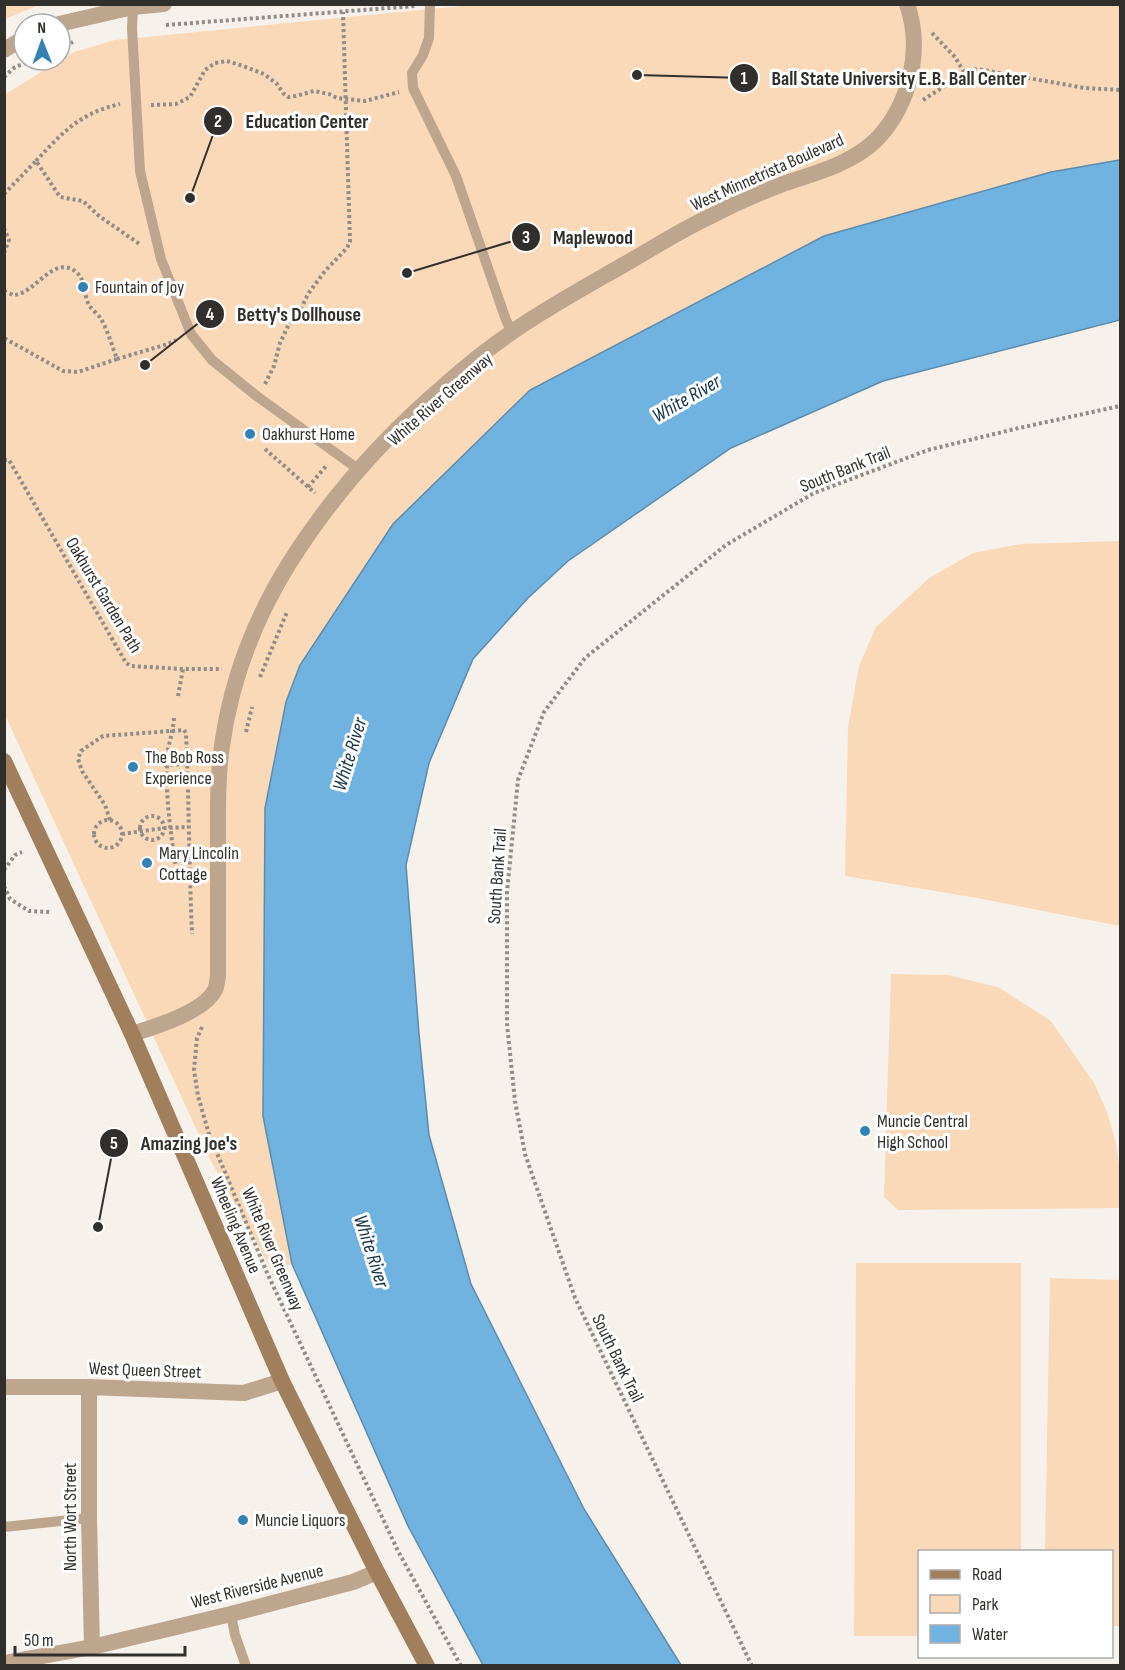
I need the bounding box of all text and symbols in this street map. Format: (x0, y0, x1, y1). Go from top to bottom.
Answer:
north arrow (12, 12, 72, 72)
text: N (37, 19, 46, 38)
callout: Ball State University E.B. Ball Center (729, 59, 1038, 97)
text: Ball State University E.B. Ball Center (771, 67, 1027, 91)
text: 1 (740, 68, 748, 89)
callout: Education Center (203, 102, 380, 140)
text: Education Center (246, 110, 368, 134)
text: 2 (214, 111, 222, 132)
street label: West Minnetrista Boulevard (687, 129, 847, 216)
callout: Maplewood (511, 218, 645, 256)
text: Maplewood (553, 226, 633, 250)
text: 3 (522, 227, 530, 248)
place label: Fountain of Joy (95, 277, 184, 298)
marker: Fountain of Joy (76, 280, 90, 294)
callout: Betty's Dollhouse (195, 295, 373, 333)
text: Betty's Dollhouse (237, 303, 361, 327)
text: 4 (206, 304, 215, 325)
street label: White River Greenway (384, 348, 497, 450)
water label: White River (648, 369, 726, 428)
place label: Oakhurst Home (262, 424, 355, 445)
marker: Oakhurst Home (243, 427, 257, 441)
street label: South Bank Trail (797, 442, 893, 497)
street label: Oakhurst Garden Path (61, 534, 146, 657)
water label: White River (328, 714, 373, 794)
place label: The Bob Ross Experience (145, 747, 224, 789)
marker: The Bob Ross Experience (126, 760, 140, 774)
street label: South Bank Trail (484, 828, 511, 924)
place label: Mary Lincolin Cottage (159, 843, 239, 885)
marker: Mary Lincolin Cottage (140, 856, 154, 870)
place label: Muncie Central High School (877, 1111, 968, 1153)
callout: Amazing Joe's (99, 1124, 250, 1162)
marker: Muncie Central High School (858, 1124, 872, 1138)
text: Amazing Joe's (140, 1132, 238, 1156)
text: 5 (110, 1133, 118, 1154)
street label: Wheeling Avenue (206, 1174, 265, 1277)
street label: White River Greenway (237, 1184, 308, 1314)
water label: White River (348, 1212, 394, 1292)
street label: South Bank Trail (587, 1311, 648, 1406)
street label: West Queen Street (88, 1358, 202, 1383)
street label: North Wort Street (60, 1462, 81, 1571)
place label: Muncie Liquors (255, 1510, 345, 1531)
marker: Muncie Liquors (236, 1513, 250, 1527)
legend (918, 1550, 1113, 1658)
street label: West Riverside Avenue (189, 1560, 325, 1613)
text: Road (972, 1564, 1002, 1585)
text: Park (972, 1594, 998, 1615)
scale bar (15, 1619, 184, 1657)
text: Water (972, 1624, 1008, 1645)
text: 50 m (24, 1630, 54, 1651)

